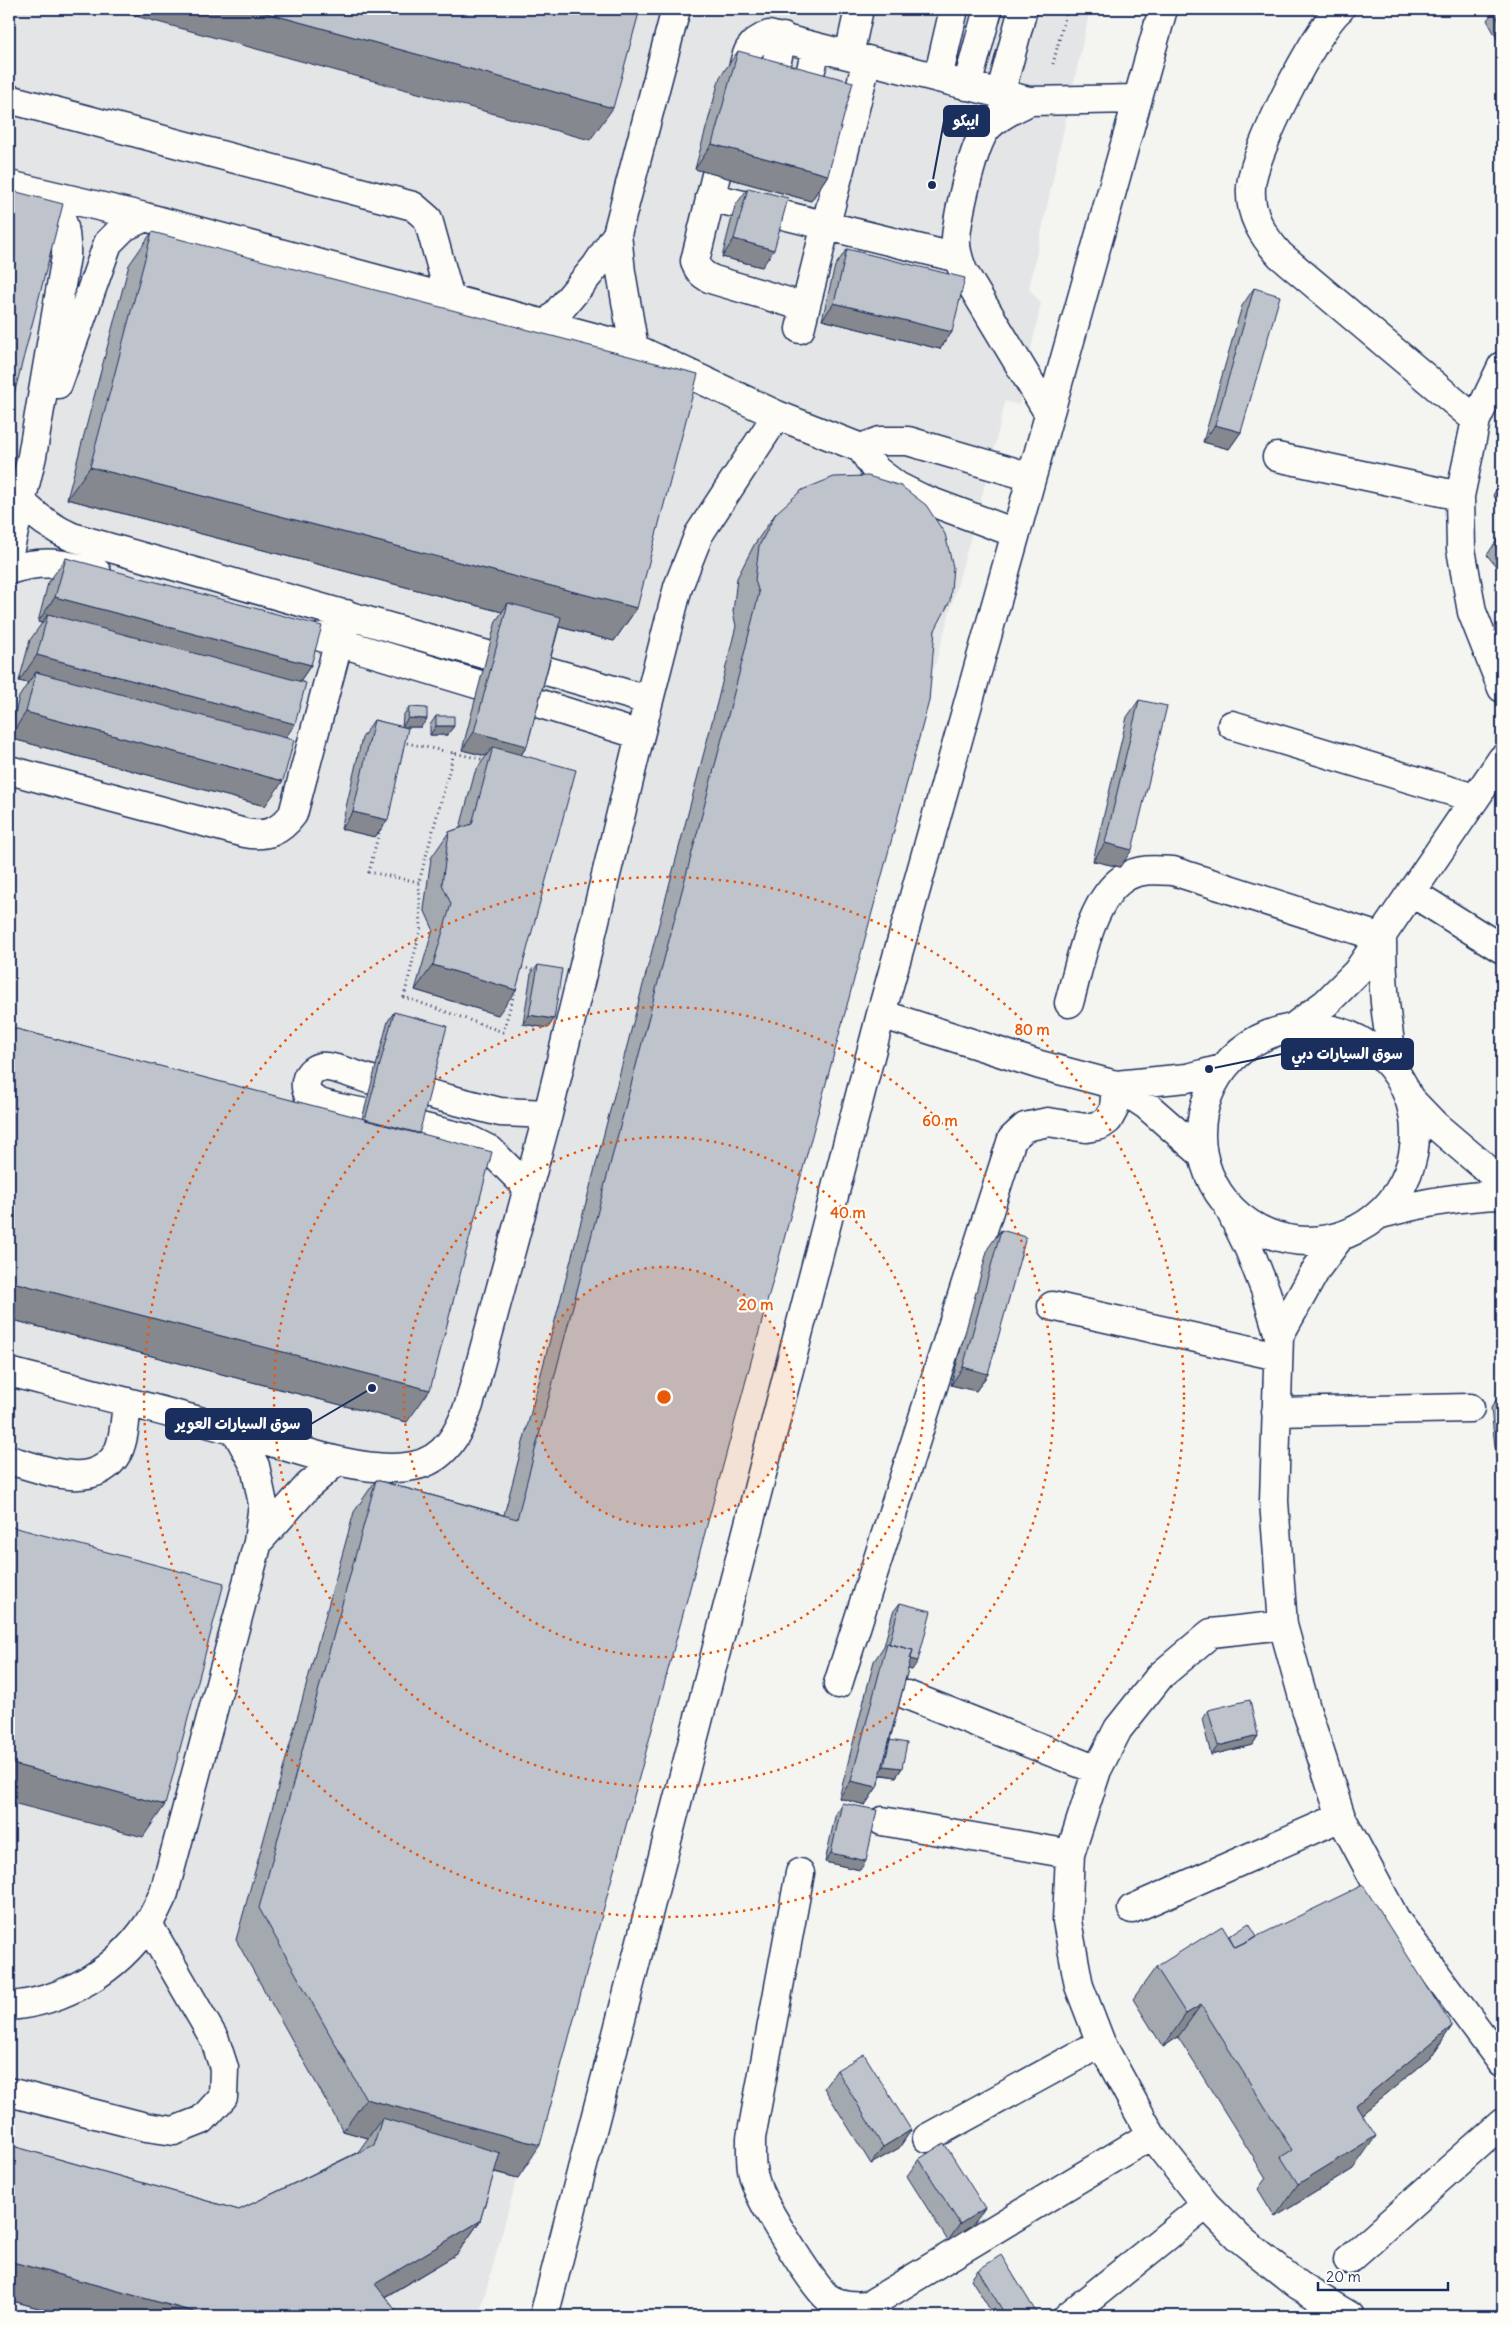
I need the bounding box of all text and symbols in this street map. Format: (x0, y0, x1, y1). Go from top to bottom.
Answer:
callout: ايبكو (944, 106, 989, 136)
text: ايبكو (952, 111, 979, 131)
text: 80 m (1014, 1020, 1050, 1039)
callout: سوق السيارات دبي (1282, 1039, 1413, 1069)
text: سوق السيارات دبي (1291, 1044, 1403, 1068)
text: 60 m (922, 1111, 958, 1130)
text: 40 m (830, 1203, 866, 1222)
text: 20 m (739, 1295, 773, 1314)
centre of rings (655, 1388, 673, 1406)
callout: سوق السيارات العوير (166, 1409, 311, 1439)
text: سوق السيارات العوير (174, 1414, 300, 1434)
scale bar (1318, 2260, 1448, 2292)
text: 20 m (1326, 2267, 1361, 2286)

